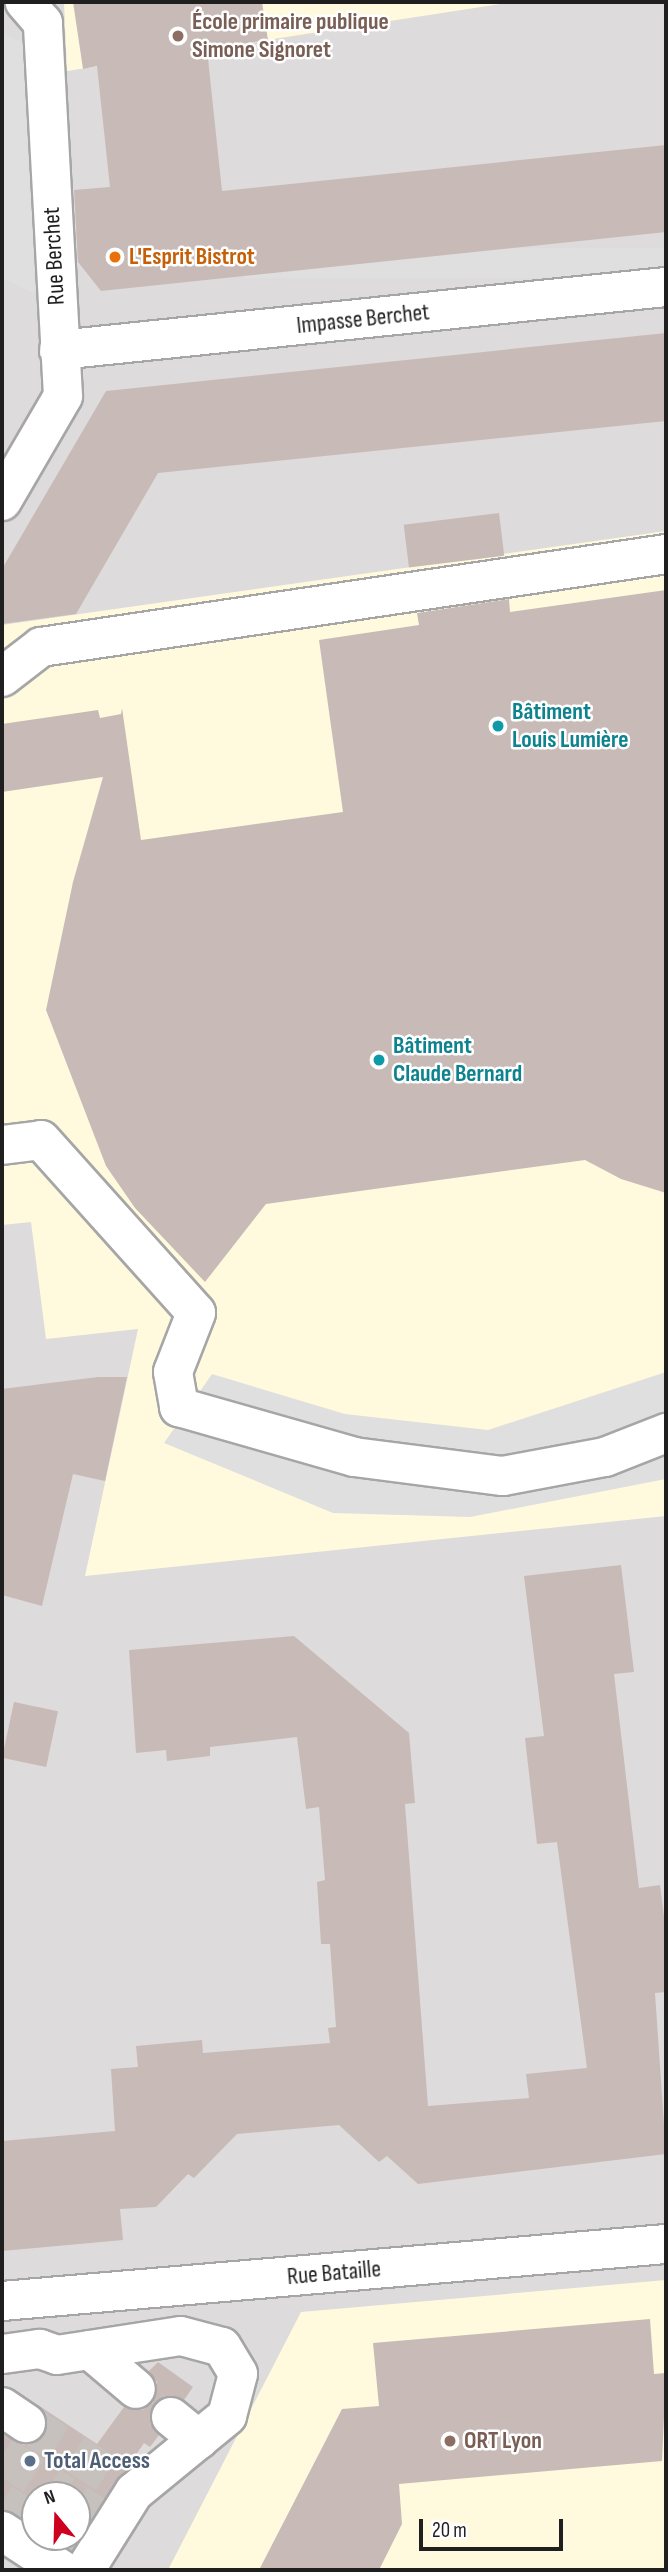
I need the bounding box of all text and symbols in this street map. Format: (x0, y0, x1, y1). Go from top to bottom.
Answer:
place label: École primaire publique Simone Signoret (192, 8, 389, 64)
marker: École primaire publique Simone Signoret (170, 28, 186, 44)
street label: Rue Berchet (37, 206, 71, 306)
place label: L'Esprit Bistrot (129, 243, 255, 271)
marker: L'Esprit Bistrot (107, 249, 123, 265)
street label: Impasse Berchet (295, 298, 431, 340)
place label: Bâtiment Louis Lumière (512, 698, 628, 754)
marker: Bâtiment Louis Lumière (490, 718, 506, 734)
place label: Bâtiment Claude Bernard (393, 1032, 522, 1088)
marker: Bâtiment Claude Bernard (371, 1052, 387, 1068)
street label: Rue Bataille (286, 2255, 382, 2291)
place label: ORT Lyon (464, 2427, 542, 2455)
marker: ORT Lyon (442, 2433, 458, 2449)
place label: Total Access (44, 2447, 150, 2475)
marker: Total Access (22, 2453, 38, 2469)
north arrow (21, 2481, 91, 2551)
text: N (41, 2485, 58, 2510)
scale bar (423, 2506, 566, 2550)
text: 20 m (432, 2518, 467, 2543)

